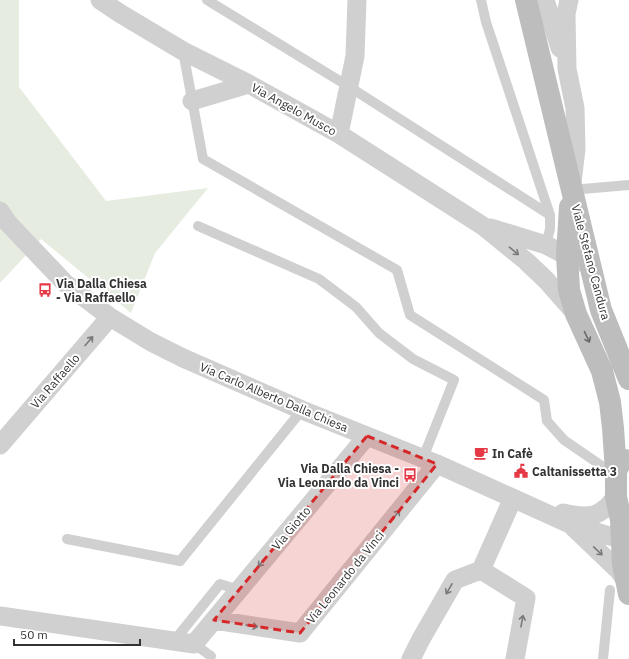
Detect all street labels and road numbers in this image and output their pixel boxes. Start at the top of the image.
street label: Via Angelo Musco [249,79,339,139]
street label: Viale Stefano Candura [568,203,614,322]
street label: Via Raffaello [27,350,83,411]
street label: Via Carlo Alberto Dalla Chiesa [198,359,351,435]
street label: Via Giotto [268,503,314,553]
street label: Via Leonardo da Vinci [303,528,387,626]

